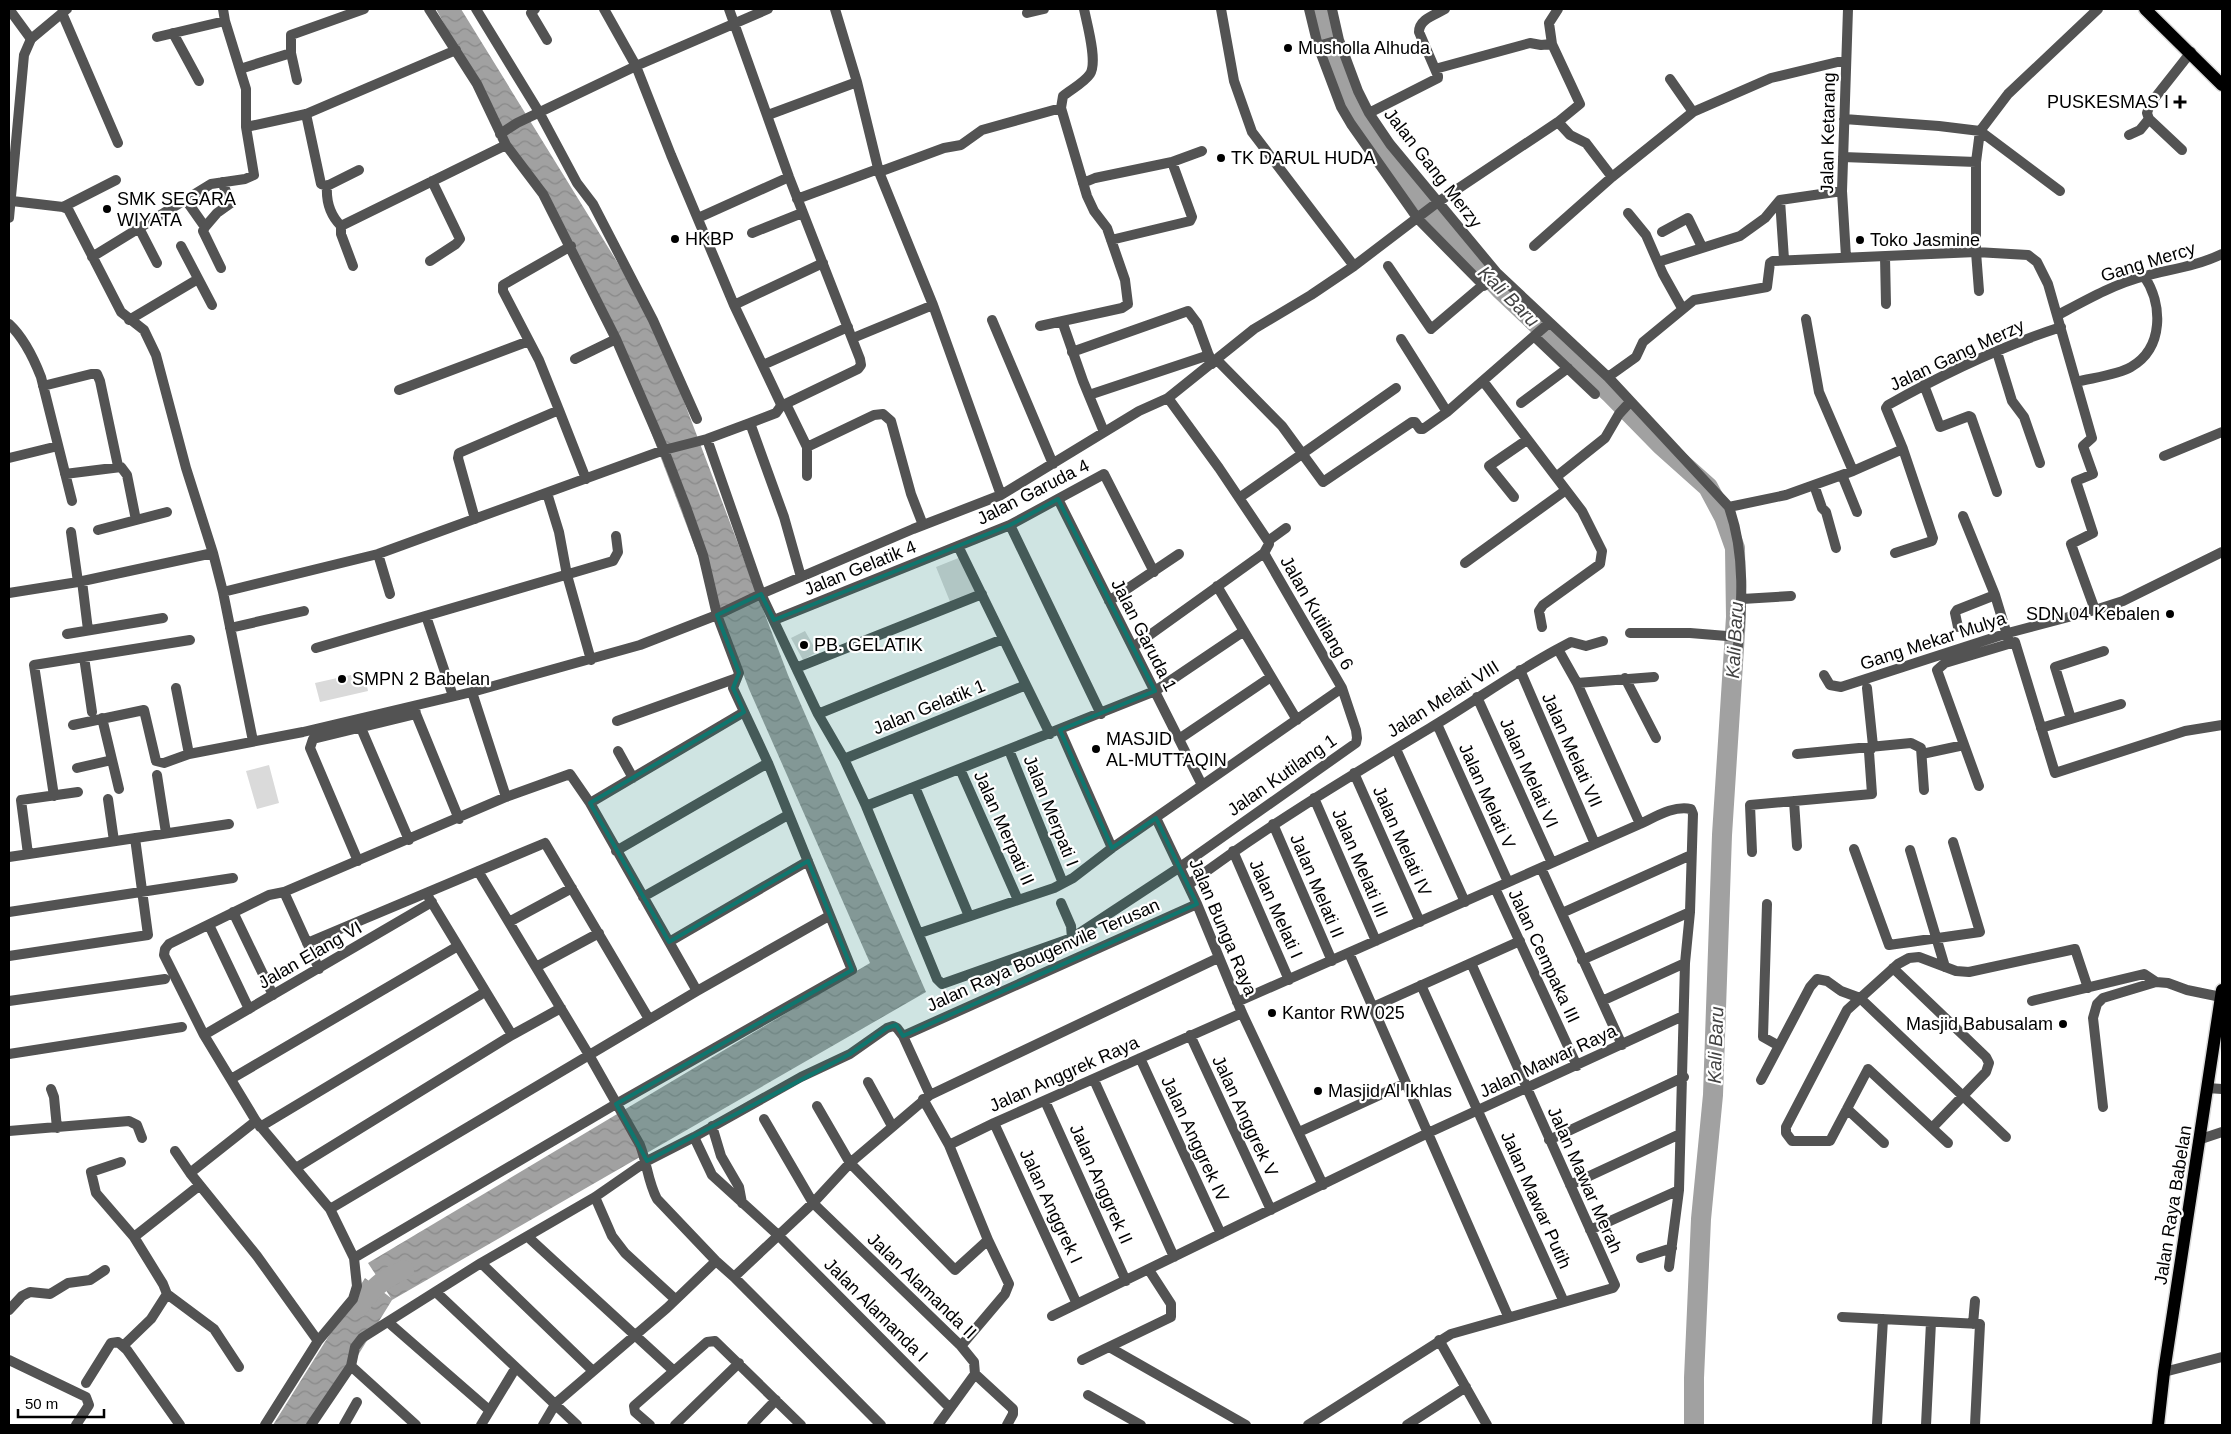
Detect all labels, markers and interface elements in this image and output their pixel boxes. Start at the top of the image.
place label: Musholla Alhuda [1298,38,1431,58]
marker: Musholla Alhuda [1282,42,1294,54]
street label: Jalan Ketarang [1817,72,1839,194]
place label: PUSKESMAS I [2047,92,2169,112]
marker: PUSKESMAS I [2173,95,2187,109]
street label: Jalan Gang Merzy [1380,104,1486,232]
place label: TK DARUL HUDA [1231,148,1375,168]
marker: TK DARUL HUDA [1215,152,1227,164]
place label: SMK SEGARA WIYATA [117,189,236,230]
marker: SMK SEGARA WIYATA [101,203,113,215]
place label: HKBP [685,229,734,249]
place label: Toko Jasmine [1870,230,1980,250]
marker: HKBP [669,233,681,245]
marker: Toko Jasmine [1854,234,1866,246]
street label: Gang Mercy [2098,238,2198,286]
water label: Kali Baru [1474,262,1544,331]
street label: Jalan Gang Merzy [1887,315,2027,395]
street label: Jalan Garuda 4 [974,455,1092,529]
street label: Jalan Gelatik 4 [801,536,919,600]
street label: Jalan Kutilang 6 [1276,553,1358,673]
street label: Jalan Garuda 1 [1107,576,1181,694]
water label: Kali Baru [1722,601,1747,679]
place label: SDN 04 Kebalen [2026,604,2160,624]
street label: Gang Mekar Mulya [1858,608,2009,674]
marker: SDN 04 Kebalen [2164,608,2176,620]
place label: PB. GELATIK [814,635,923,655]
marker: PB. GELATIK [798,639,810,651]
street label: Jalan Melati VIII [1383,657,1503,741]
place label: SMPN 2 Babelan [352,669,490,689]
marker: SMPN 2 Babelan [336,673,348,685]
street label: Jalan Gelatik 1 [870,675,988,739]
street label: Jalan Melati VII [1538,690,1606,810]
street label: Jalan Melati VI [1496,715,1562,831]
place label: MASJID AL-MUTTAQIN [1106,729,1227,770]
street label: Jalan Kutilang 1 [1224,730,1340,820]
street label: Jalan Melati V [1455,740,1519,852]
marker: MASJID AL-MUTTAQIN [1090,743,1102,755]
street label: Jalan Merpati I [1020,753,1082,869]
street label: Jalan Merpati II [970,768,1038,888]
street label: Jalan Melati IV [1369,783,1435,899]
street label: Jalan Melati III [1328,806,1392,920]
street label: Jalan Melati II [1286,831,1348,941]
street label: Jalan Bunga Raya [1185,855,1261,1000]
street label: Jalan Melati I [1245,856,1307,962]
street label: Jalan Cempaka III [1504,886,1584,1026]
street label: Jalan Raya Bougenvile Terusan [923,894,1163,1016]
street label: Jalan Elang VI [255,917,365,993]
place label: Kantor RW 025 [1282,1003,1405,1023]
water label: Kali Baru [1704,1006,1727,1084]
marker: Kantor RW 025 [1266,1007,1278,1019]
place label: Masjid Babusalam [1906,1014,2053,1034]
marker: Masjid Babusalam [2057,1018,2069,1030]
street label: Jalan Mawar Raya [1476,1020,1621,1102]
street label: Jalan Anggrek Raya [986,1032,1143,1116]
street label: Jalan Anggrek V [1208,1052,1282,1180]
street label: Jalan Anggrek IV [1157,1073,1233,1205]
place label: Masjid Al Ikhlas [1328,1081,1452,1101]
marker: Masjid Al Ikhlas [1312,1085,1324,1097]
street label: Jalan Mawar Merah [1544,1104,1626,1256]
street label: Jalan Anggrek II [1066,1121,1136,1247]
street label: Jalan Raya Babelan [2151,1124,2195,1286]
street label: Jalan Mawar Putih [1497,1128,1575,1272]
street label: Jalan Anggrek I [1016,1146,1086,1266]
street label: Jalan Alamanda II [863,1228,981,1344]
street label: Jalan Alamanda I [819,1253,933,1367]
scale bar [18,1386,104,1418]
text: 50 m [25,1395,58,1412]

